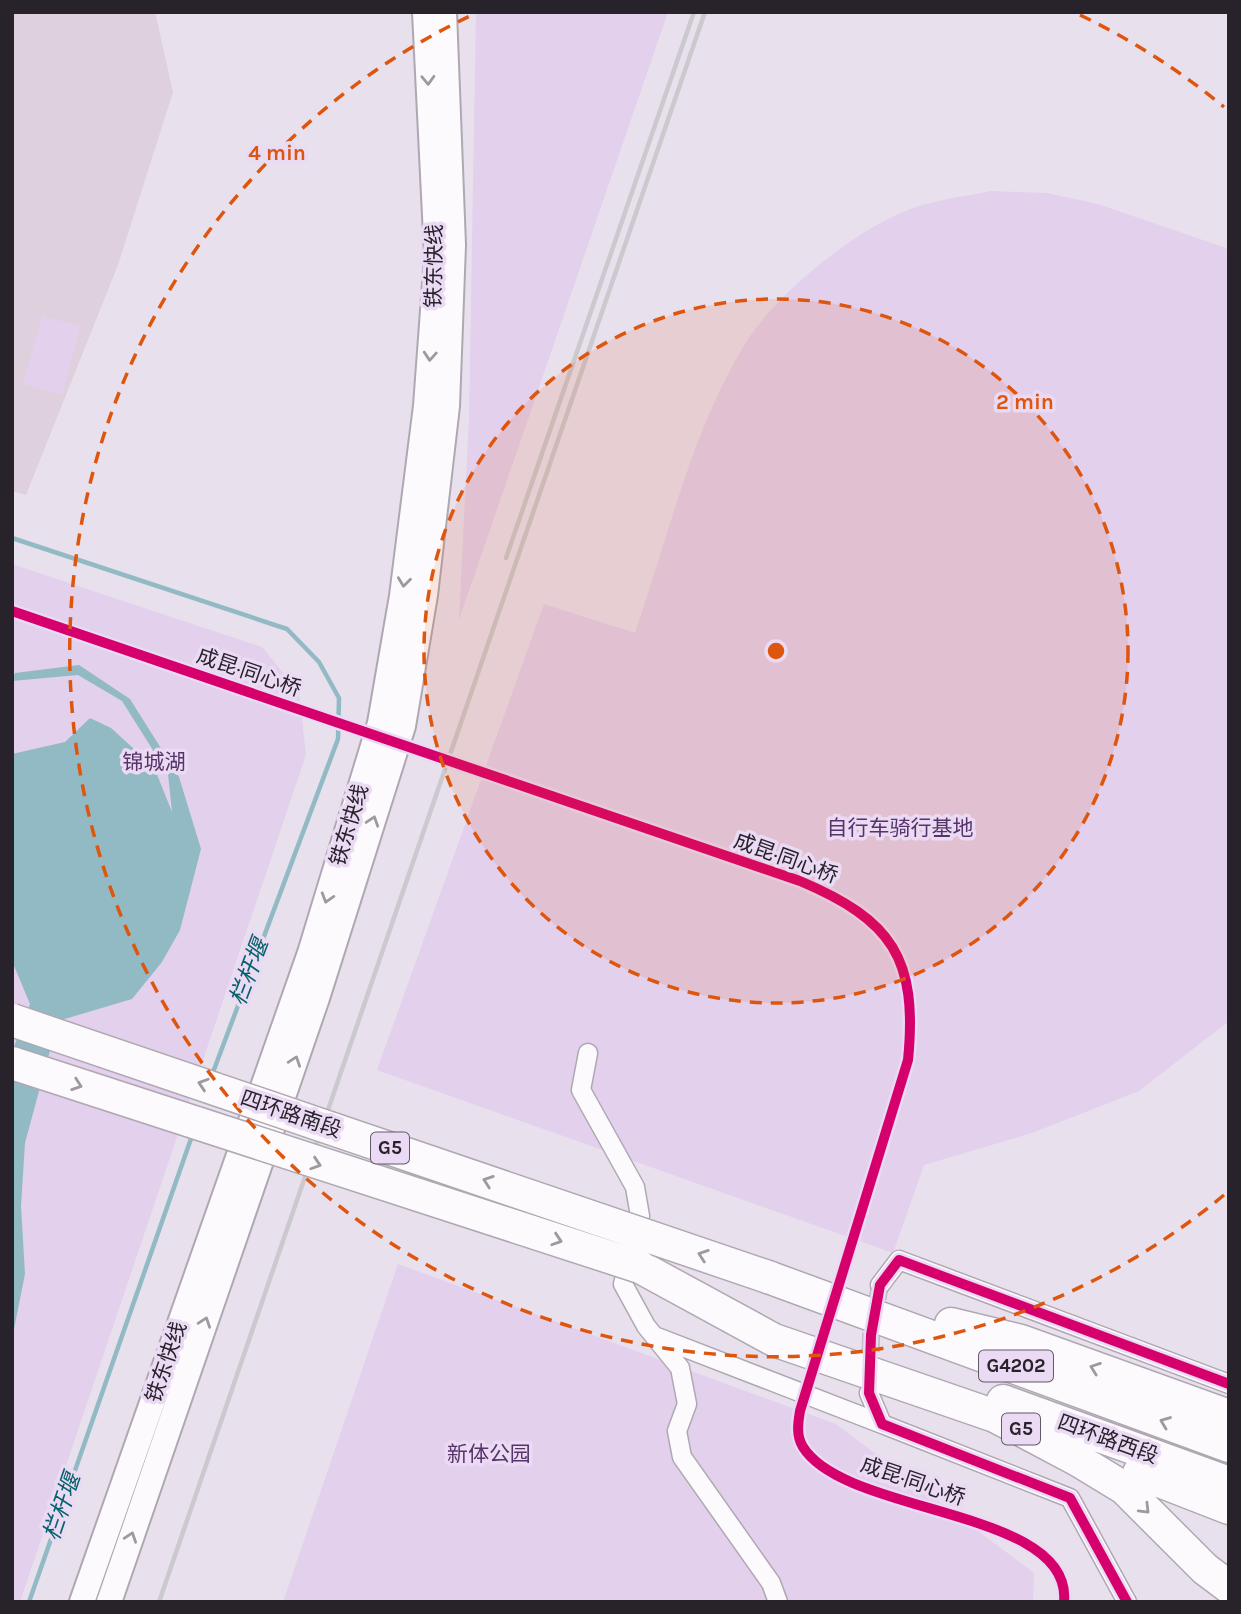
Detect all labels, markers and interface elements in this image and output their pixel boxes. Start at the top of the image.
one-way arrow [420,75,435,86]
text: 4 min [248,141,306,165]
street label: 铁东快线 [421,224,447,308]
one-way arrow [423,351,438,362]
text: 2 min [996,390,1054,414]
one-way arrow [396,576,411,588]
centre of rings [764,639,788,663]
street label: 成昆·同心桥 [194,643,304,701]
park label: 锦城湖 [123,750,186,774]
street label: 铁东快线 [325,781,373,869]
one-way arrow [365,815,379,828]
park label: 自行车骑行基地 [827,816,974,840]
street label: 成昆·同心桥 [731,828,841,888]
one-way arrow [321,891,335,904]
water label: 栏杆堰 [224,931,275,1009]
one-way arrow [287,1055,301,1067]
one-way arrow [70,1077,83,1091]
one-way arrow [198,1078,210,1092]
street label: 四环路南段 [237,1086,345,1142]
road number: G5 [371,1132,409,1164]
one-way arrow [310,1156,322,1170]
one-way arrow [483,1175,495,1189]
one-way arrow [550,1232,562,1246]
one-way arrow [698,1249,710,1263]
one-way arrow [197,1317,211,1329]
street label: 铁东快线 [141,1318,191,1406]
road number: G4202 [979,1350,1053,1382]
one-way arrow [1090,1362,1102,1376]
street label: 四环路西段 [1055,1410,1161,1468]
road number: G5 [1002,1414,1040,1444]
one-way arrow [1159,1416,1171,1430]
park label: 新体公园 [447,1442,531,1466]
street label: 成昆·同心桥 [858,1452,968,1510]
water label: 栏杆堰 [38,1466,87,1544]
one-way arrow [1137,1501,1150,1514]
one-way arrow [123,1532,137,1544]

